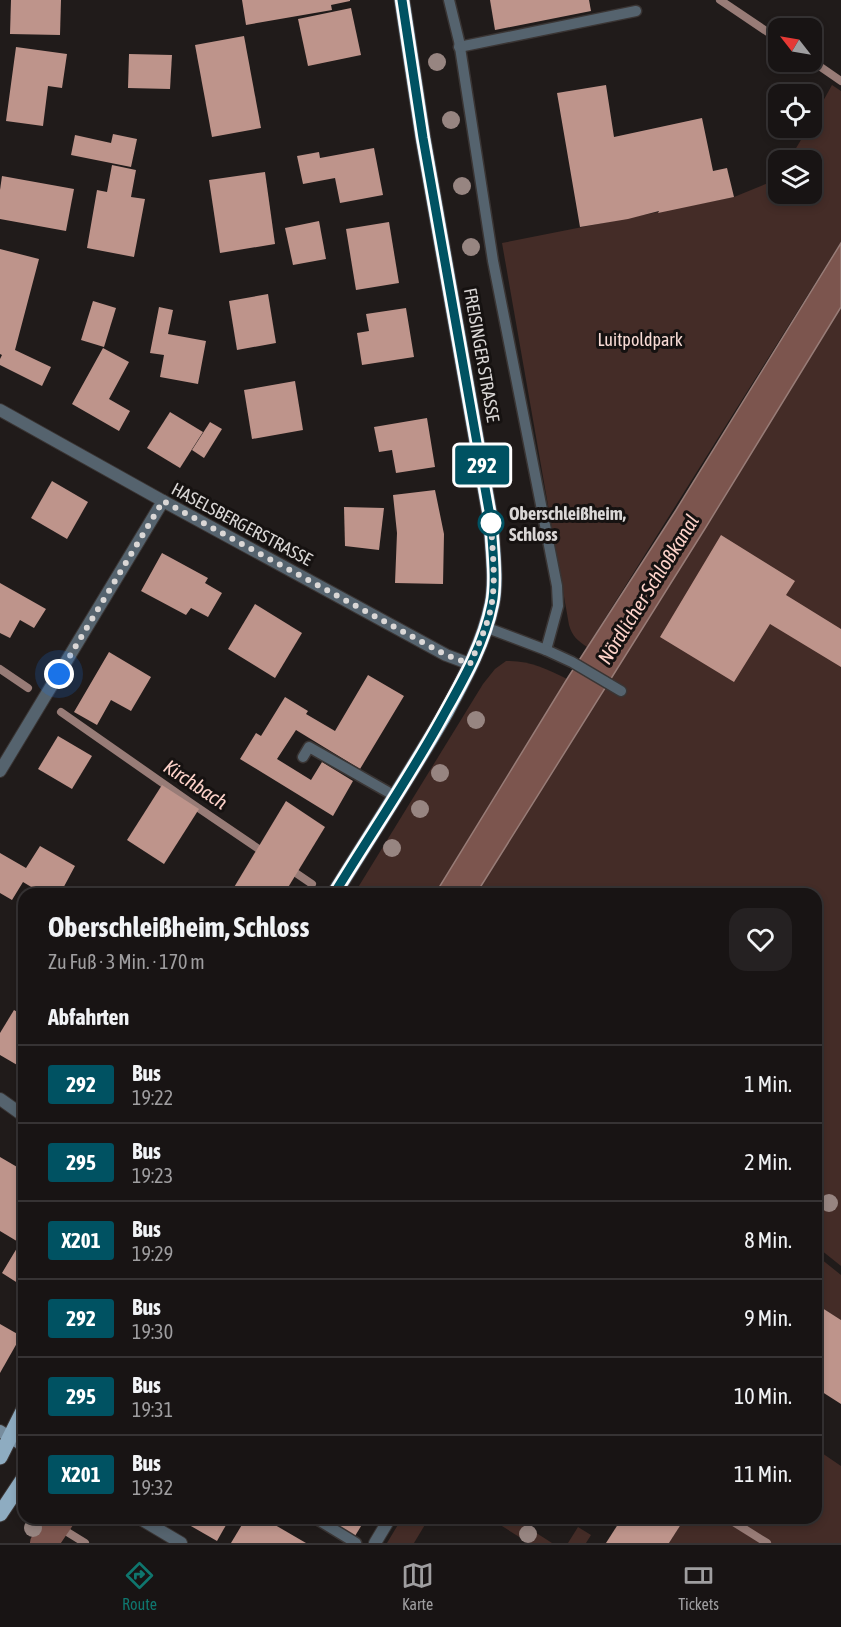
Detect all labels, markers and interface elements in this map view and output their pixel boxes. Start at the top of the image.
north arrow [768,18,822,72]
map controls [768,18,822,204]
button: locate [768,84,822,138]
button: layers [768,150,822,204]
street label: FREISINGER STRASSE [460,286,504,424]
park label: Luitpoldpark [597,329,683,350]
line badge: 292 [448,446,516,484]
text: 292 [467,453,497,477]
street label: HASELSBERGERSTRASSE [168,478,316,570]
place label: Oberschleißheim, Schloss [509,503,626,545]
marker: Oberschleißheim, Schloss [478,510,504,536]
water label: Nördlicher Schloßkanal [593,510,703,668]
your location [44,659,74,689]
water label: Kirchbach [160,754,232,814]
button: heart [729,908,792,971]
text: Oberschleißheim, Schloss [48,911,309,943]
text: Zu Fuß · 3 Min. · 170 m [48,950,205,973]
text: Abfahrten [48,1004,129,1030]
text: Bus [132,1060,161,1086]
text: 1 Min. [744,1071,792,1097]
text: 292 [66,1072,96,1096]
text: 19:22 [132,1086,173,1109]
text: Bus [132,1138,161,1164]
text: 2 Min. [744,1149,792,1175]
text: 295 [66,1150,96,1174]
text: 19:23 [132,1164,173,1187]
text: Bus [132,1216,161,1242]
text: 8 Min. [744,1227,792,1253]
text: X201 [61,1228,101,1252]
text: 19:29 [132,1242,173,1265]
text: Bus [132,1294,161,1320]
text: 9 Min. [744,1305,792,1331]
text: 292 [66,1306,96,1330]
text: 19:30 [132,1320,173,1343]
text: Bus [132,1372,161,1398]
text: 10 Min. [734,1383,792,1409]
text: 295 [66,1384,96,1408]
text: 19:31 [132,1398,173,1421]
text: Bus [132,1450,161,1476]
text: 11 Min. [734,1461,792,1487]
text: X201 [61,1462,101,1486]
text: 19:32 [132,1476,173,1499]
tab: Route [122,1559,157,1613]
tab: Karte [401,1559,434,1613]
tab: Tickets [678,1559,719,1613]

